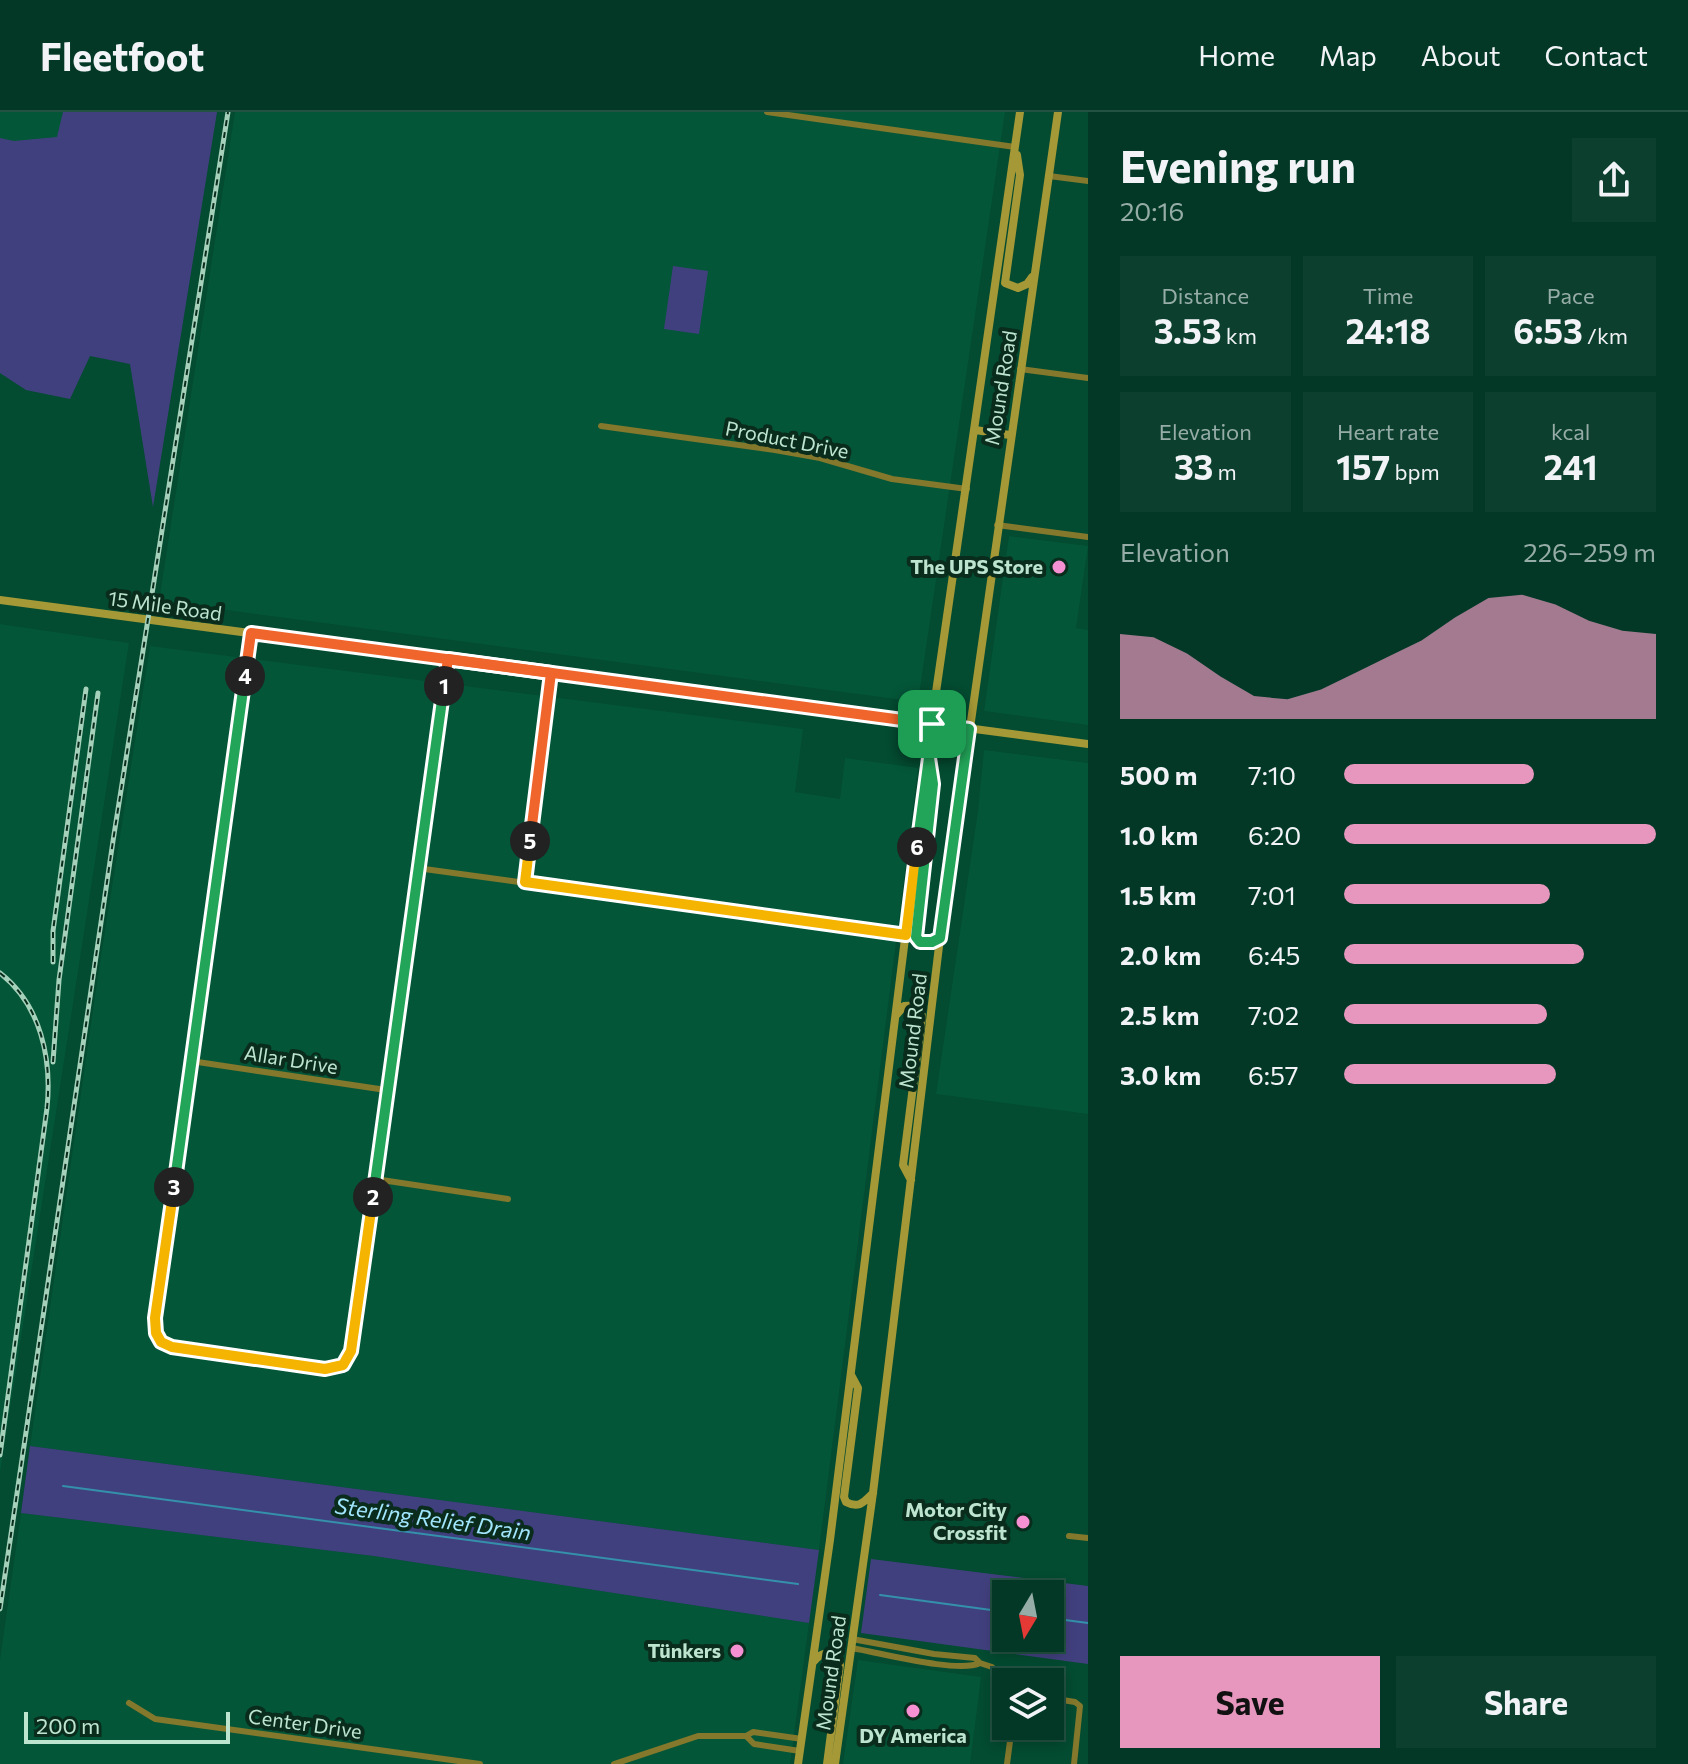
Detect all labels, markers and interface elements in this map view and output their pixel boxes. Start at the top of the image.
text: Fleetfoot [40,32,204,79]
text: Home [1198,38,1275,72]
text: Map [1319,38,1377,72]
text: About [1421,38,1501,72]
text: Contact [1545,38,1648,72]
text: Evening run [1120,138,1356,192]
button: share [1572,138,1656,222]
text: 20:16 [1120,195,1184,226]
text: Distance [1162,282,1249,309]
text: Time [1363,282,1413,309]
text: Pace [1547,282,1595,309]
text: 3.53 [1154,309,1222,351]
text: 24:18 [1345,309,1431,351]
text: 6:53 [1513,309,1583,351]
text: km [1222,322,1257,349]
text: /km [1583,322,1628,349]
street label: Mound Road [979,329,1021,447]
street label: Product Drive [723,415,851,463]
text: Elevation [1159,418,1252,445]
text: Heart rate [1337,418,1439,445]
text: kcal [1551,418,1590,445]
text: 33 [1174,445,1213,487]
text: 157 [1336,445,1390,487]
text: 241 [1544,445,1598,487]
text: m [1213,458,1237,485]
text: bpm [1390,458,1440,485]
text: Elevation [1120,536,1230,567]
text: 226–259 m [1523,536,1656,567]
place label: The UPS Store [910,554,1043,578]
marker: The UPS Store [1050,558,1068,576]
street label: 15 Mile Road [107,585,223,625]
pin: 4 [225,656,265,696]
text: 4 [238,662,252,689]
pin: 1 [424,666,464,706]
text: 1 [439,672,449,699]
pin [898,690,966,758]
icon: arrive [910,702,954,746]
text: 500 m [1120,759,1197,790]
text: 7:10 [1248,759,1296,790]
text: 1.0 km [1120,819,1198,850]
text: 6:20 [1248,819,1301,850]
pin: 5 [510,821,550,861]
text: 5 [524,827,536,854]
pin: 6 [897,827,937,867]
text: 6 [910,833,924,860]
text: 1.5 km [1120,879,1196,910]
text: 7:01 [1248,879,1296,910]
text: 2.0 km [1120,939,1201,970]
text: 6:45 [1248,939,1300,970]
street label: Mound Road [893,972,931,1090]
text: 2.5 km [1120,999,1199,1030]
text: 7:02 [1248,999,1299,1030]
street label: Allar Drive [243,1040,340,1078]
text: 3.0 km [1120,1059,1201,1090]
text: 6:57 [1248,1059,1299,1090]
pin: 3 [154,1167,194,1207]
text: 3 [168,1173,180,1200]
pin: 2 [353,1177,393,1217]
text: 2 [367,1183,379,1210]
water label: Sterling Relief Drain [333,1491,533,1546]
place label: Motor City Crossfit [905,1497,1007,1544]
marker: Motor City Crossfit [1014,1513,1032,1531]
north arrow [992,1580,1064,1652]
map controls [992,1580,1064,1740]
street label: Mound Road [810,1614,850,1732]
place label: Tünkers [648,1638,721,1662]
marker: Tünkers [728,1642,746,1660]
button: Save [1120,1656,1380,1748]
button: Share [1396,1656,1656,1748]
button: layers [992,1668,1064,1740]
marker: DY America [904,1702,922,1720]
street label: Center Drive [247,1703,363,1743]
scale bar [24,1708,230,1744]
text: 200 m [36,1712,100,1739]
place label: DY America [859,1723,967,1747]

